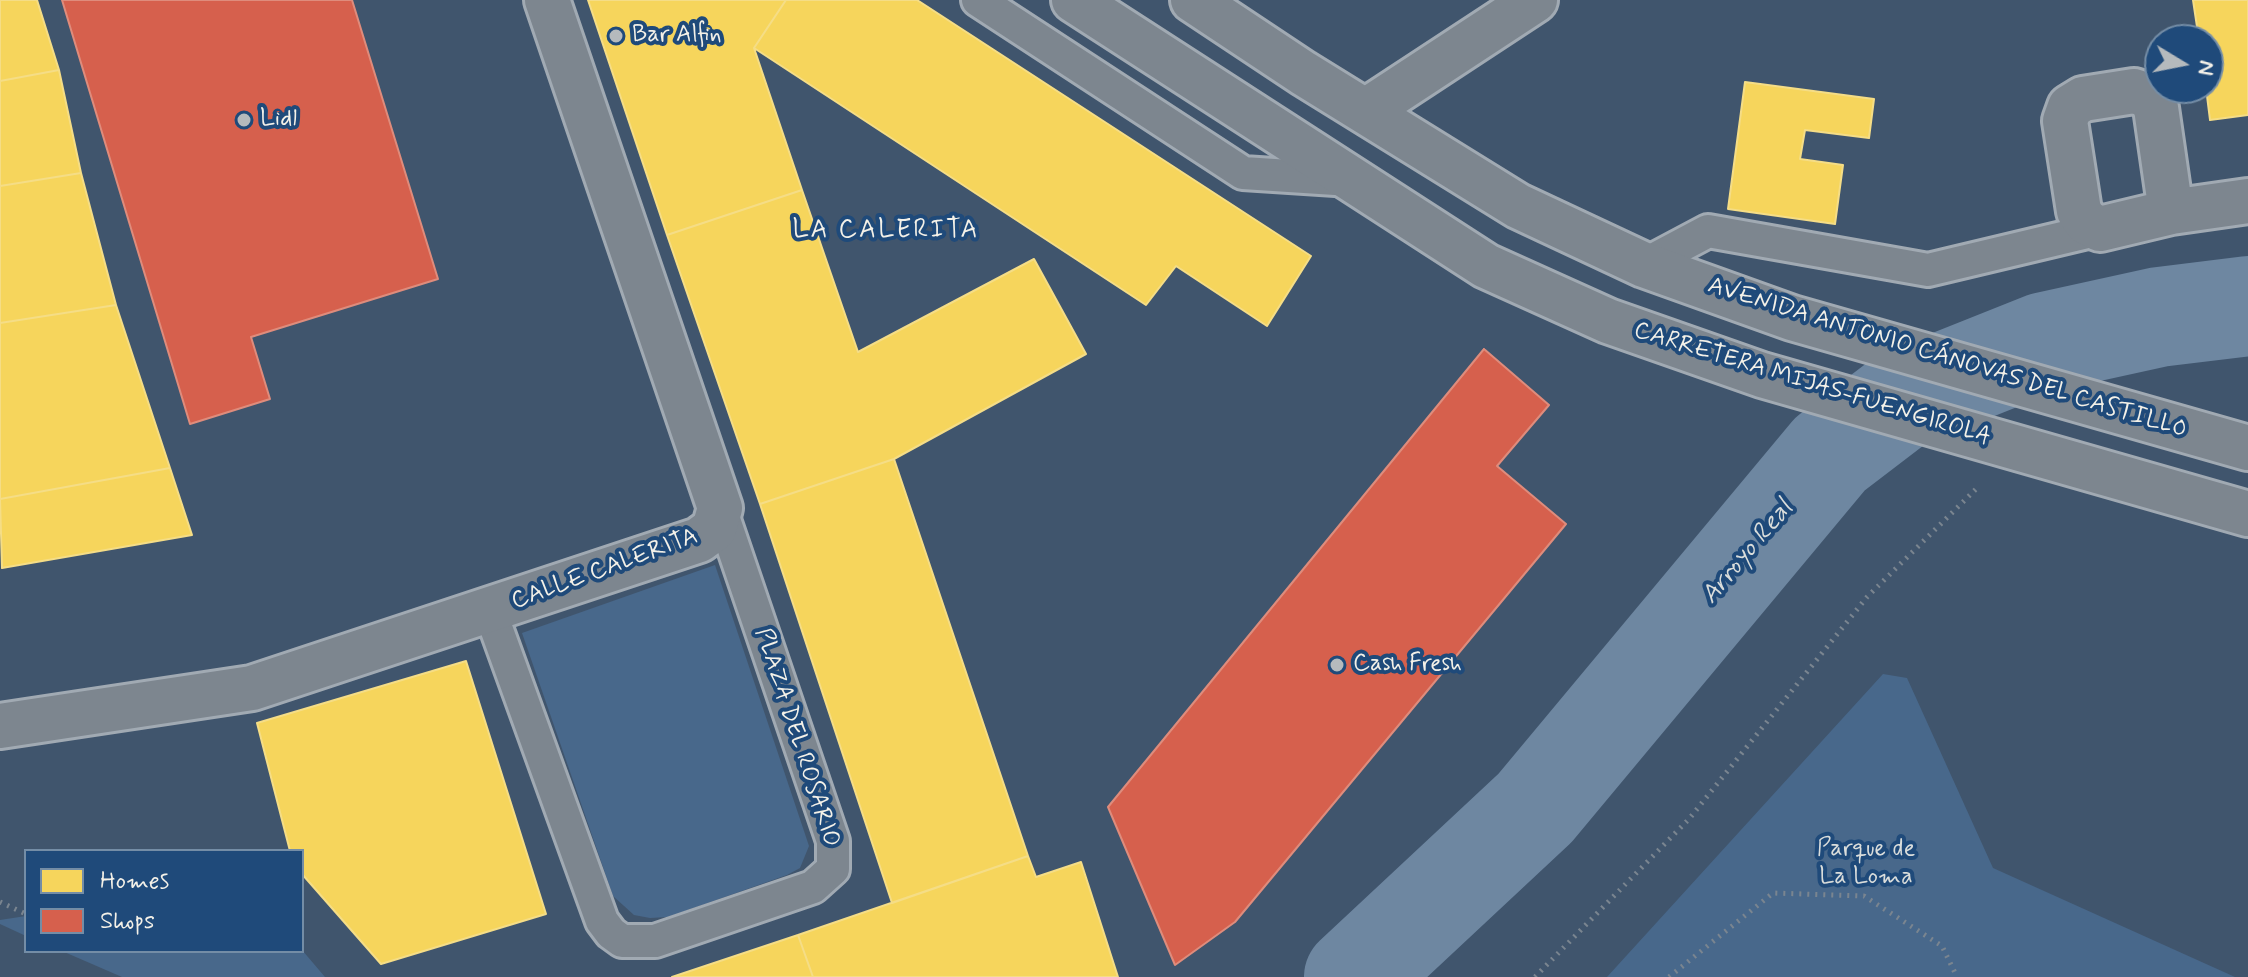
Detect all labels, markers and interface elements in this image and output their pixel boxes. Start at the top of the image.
place label: Bar Alfin [632,22,722,50]
north arrow [2144,24,2224,104]
marker: Bar Alfin [607,27,625,45]
text: N [2191,58,2221,77]
place label: Lidl [260,106,297,134]
marker: Lidl [235,111,253,129]
district label: LA CALERITA [794,216,978,248]
street label: AVENIDA ANTONIO CÁNOVAS DEL CASTILLO [1704,272,2190,446]
street label: CARRETERA MIJAS-FUENGIROLA [1630,317,1994,453]
water label: Arroyo Real [1696,495,1800,611]
street label: CALLE CALERITA [508,523,702,617]
street label: PLAZA DEL ROSARIO [747,625,845,851]
place label: Cash Fresh [1353,651,1462,679]
marker: Cash Fresh [1328,656,1346,674]
park label: Parque de La Loma [1817,836,1915,892]
legend [24,849,304,953]
text: Homes [100,866,169,897]
text: Shops [100,906,155,937]

